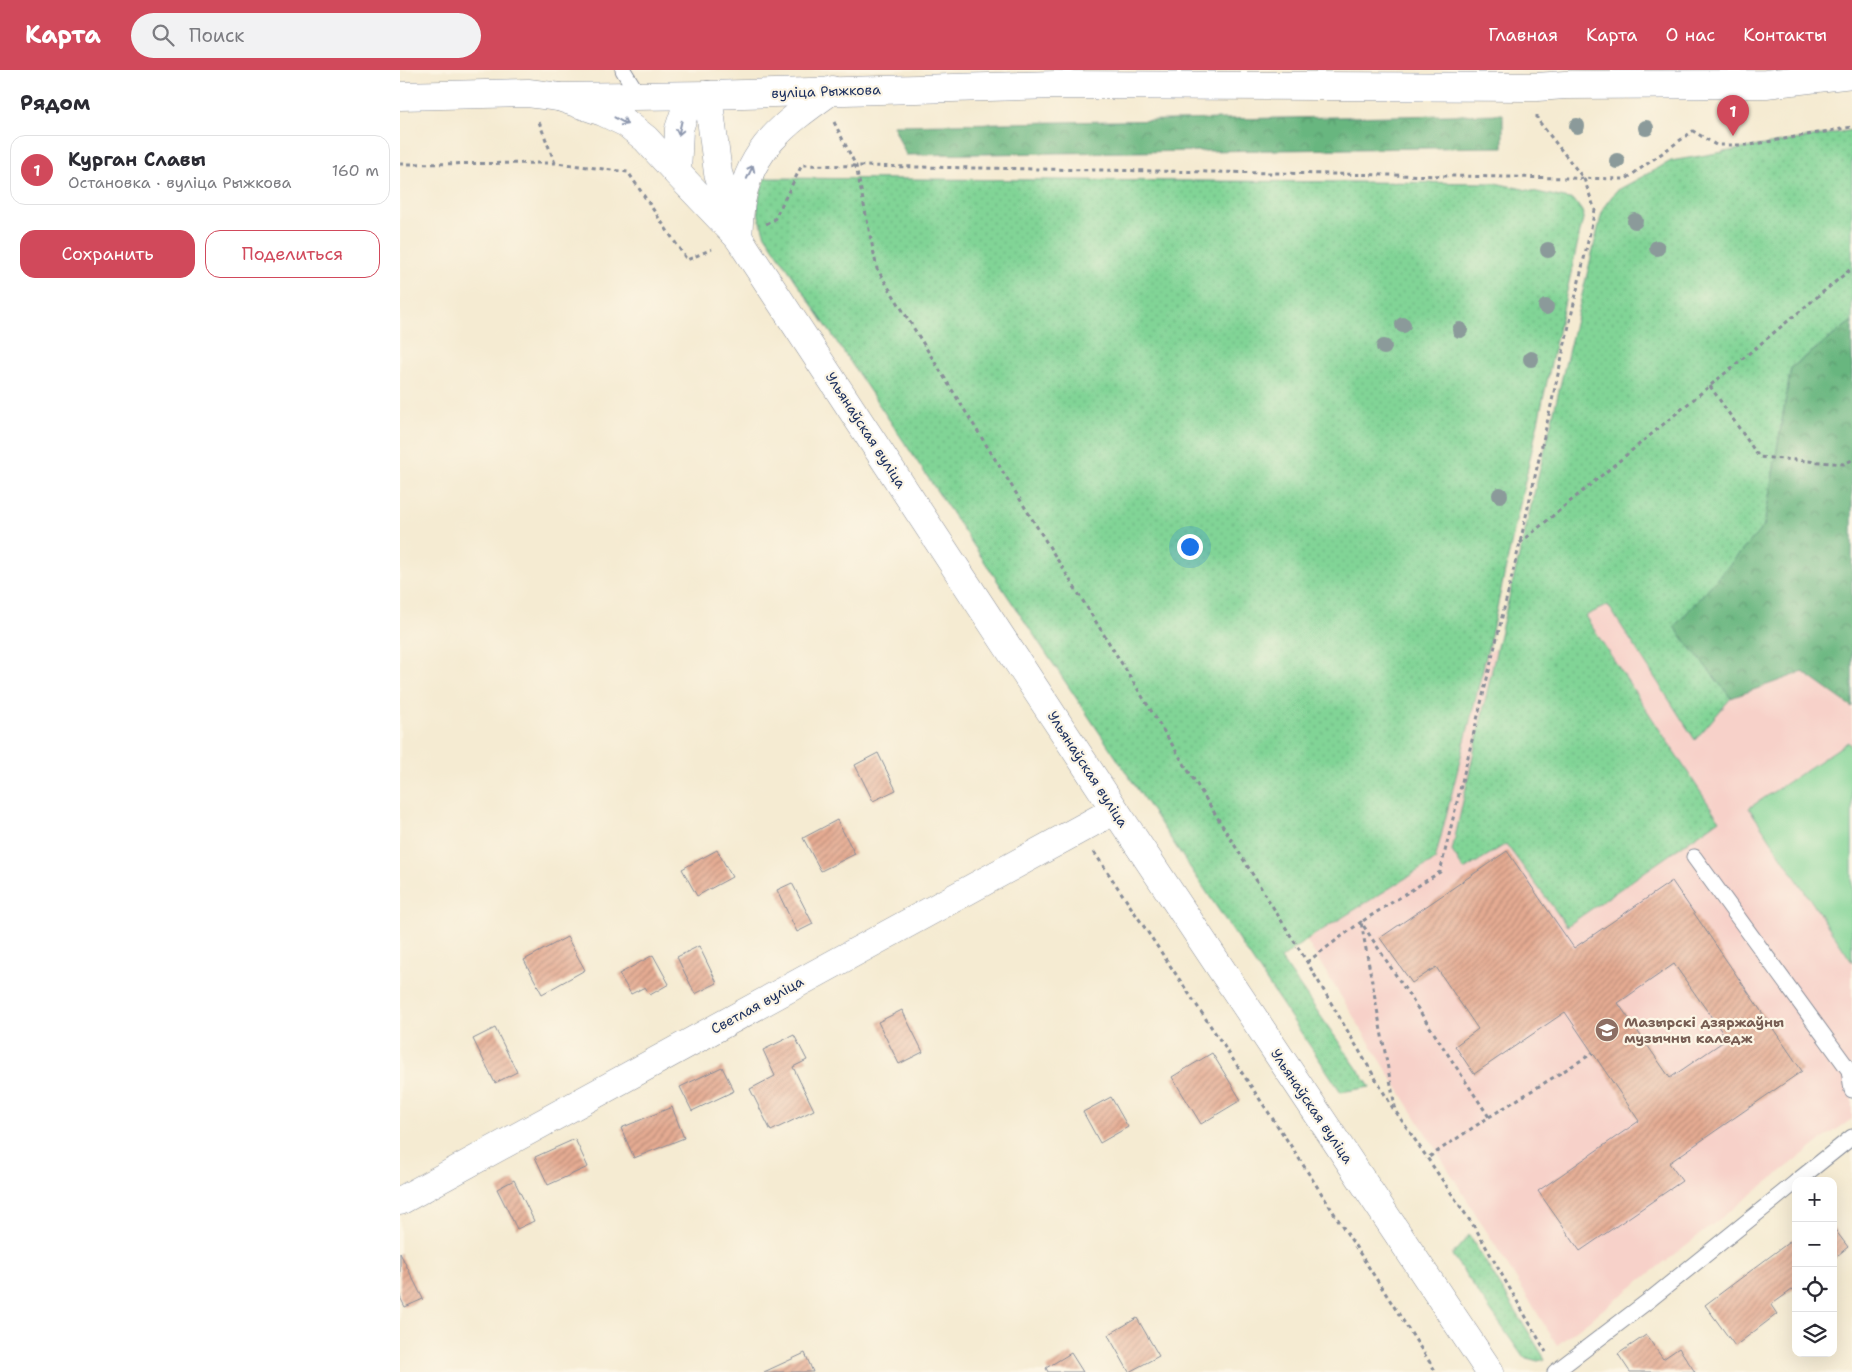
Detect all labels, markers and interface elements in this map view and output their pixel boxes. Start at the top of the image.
search box [131,13,481,58]
text: Карта [25,19,101,51]
icon: search [149,21,177,49]
text: Поиск [189,23,244,48]
text: Главная [1488,23,1558,47]
text: Карта [1586,23,1638,47]
text: О нас [1666,23,1715,47]
text: Контакты [1743,23,1827,47]
street label: вуліца Рыжкова [771,80,881,102]
text: Рядом [20,89,90,117]
pin: 1 [1717,95,1749,136]
one-way arrow [613,117,628,126]
one-way arrow [675,120,684,136]
text: Курган Славы [68,147,206,172]
text: 1 [33,160,41,181]
text: 160 m [332,160,379,181]
one-way arrow [746,165,756,180]
text: Остановка · вуліца Рыжкова [68,172,292,193]
button: Сохранить [20,230,195,278]
button: Поделиться [205,230,380,278]
street label: Ульянаўская вуліца [822,369,910,492]
your location [1177,534,1203,560]
street label: Ульянаўская вуліца [1044,708,1132,831]
street label: Светлая вуліца [708,972,807,1038]
place label: Мазырскі дзяржаўны музычны каледж [1624,1013,1784,1047]
school or university icon: Мазырскі дзяржаўны музычны каледж [1594,1017,1620,1043]
street label: Ульянаўская вуліца [1267,1045,1357,1167]
map controls [1792,1177,1837,1357]
button: + [1792,1177,1837,1222]
button: − [1792,1222,1837,1267]
button: locate [1792,1267,1837,1312]
button: layers [1792,1312,1837,1357]

